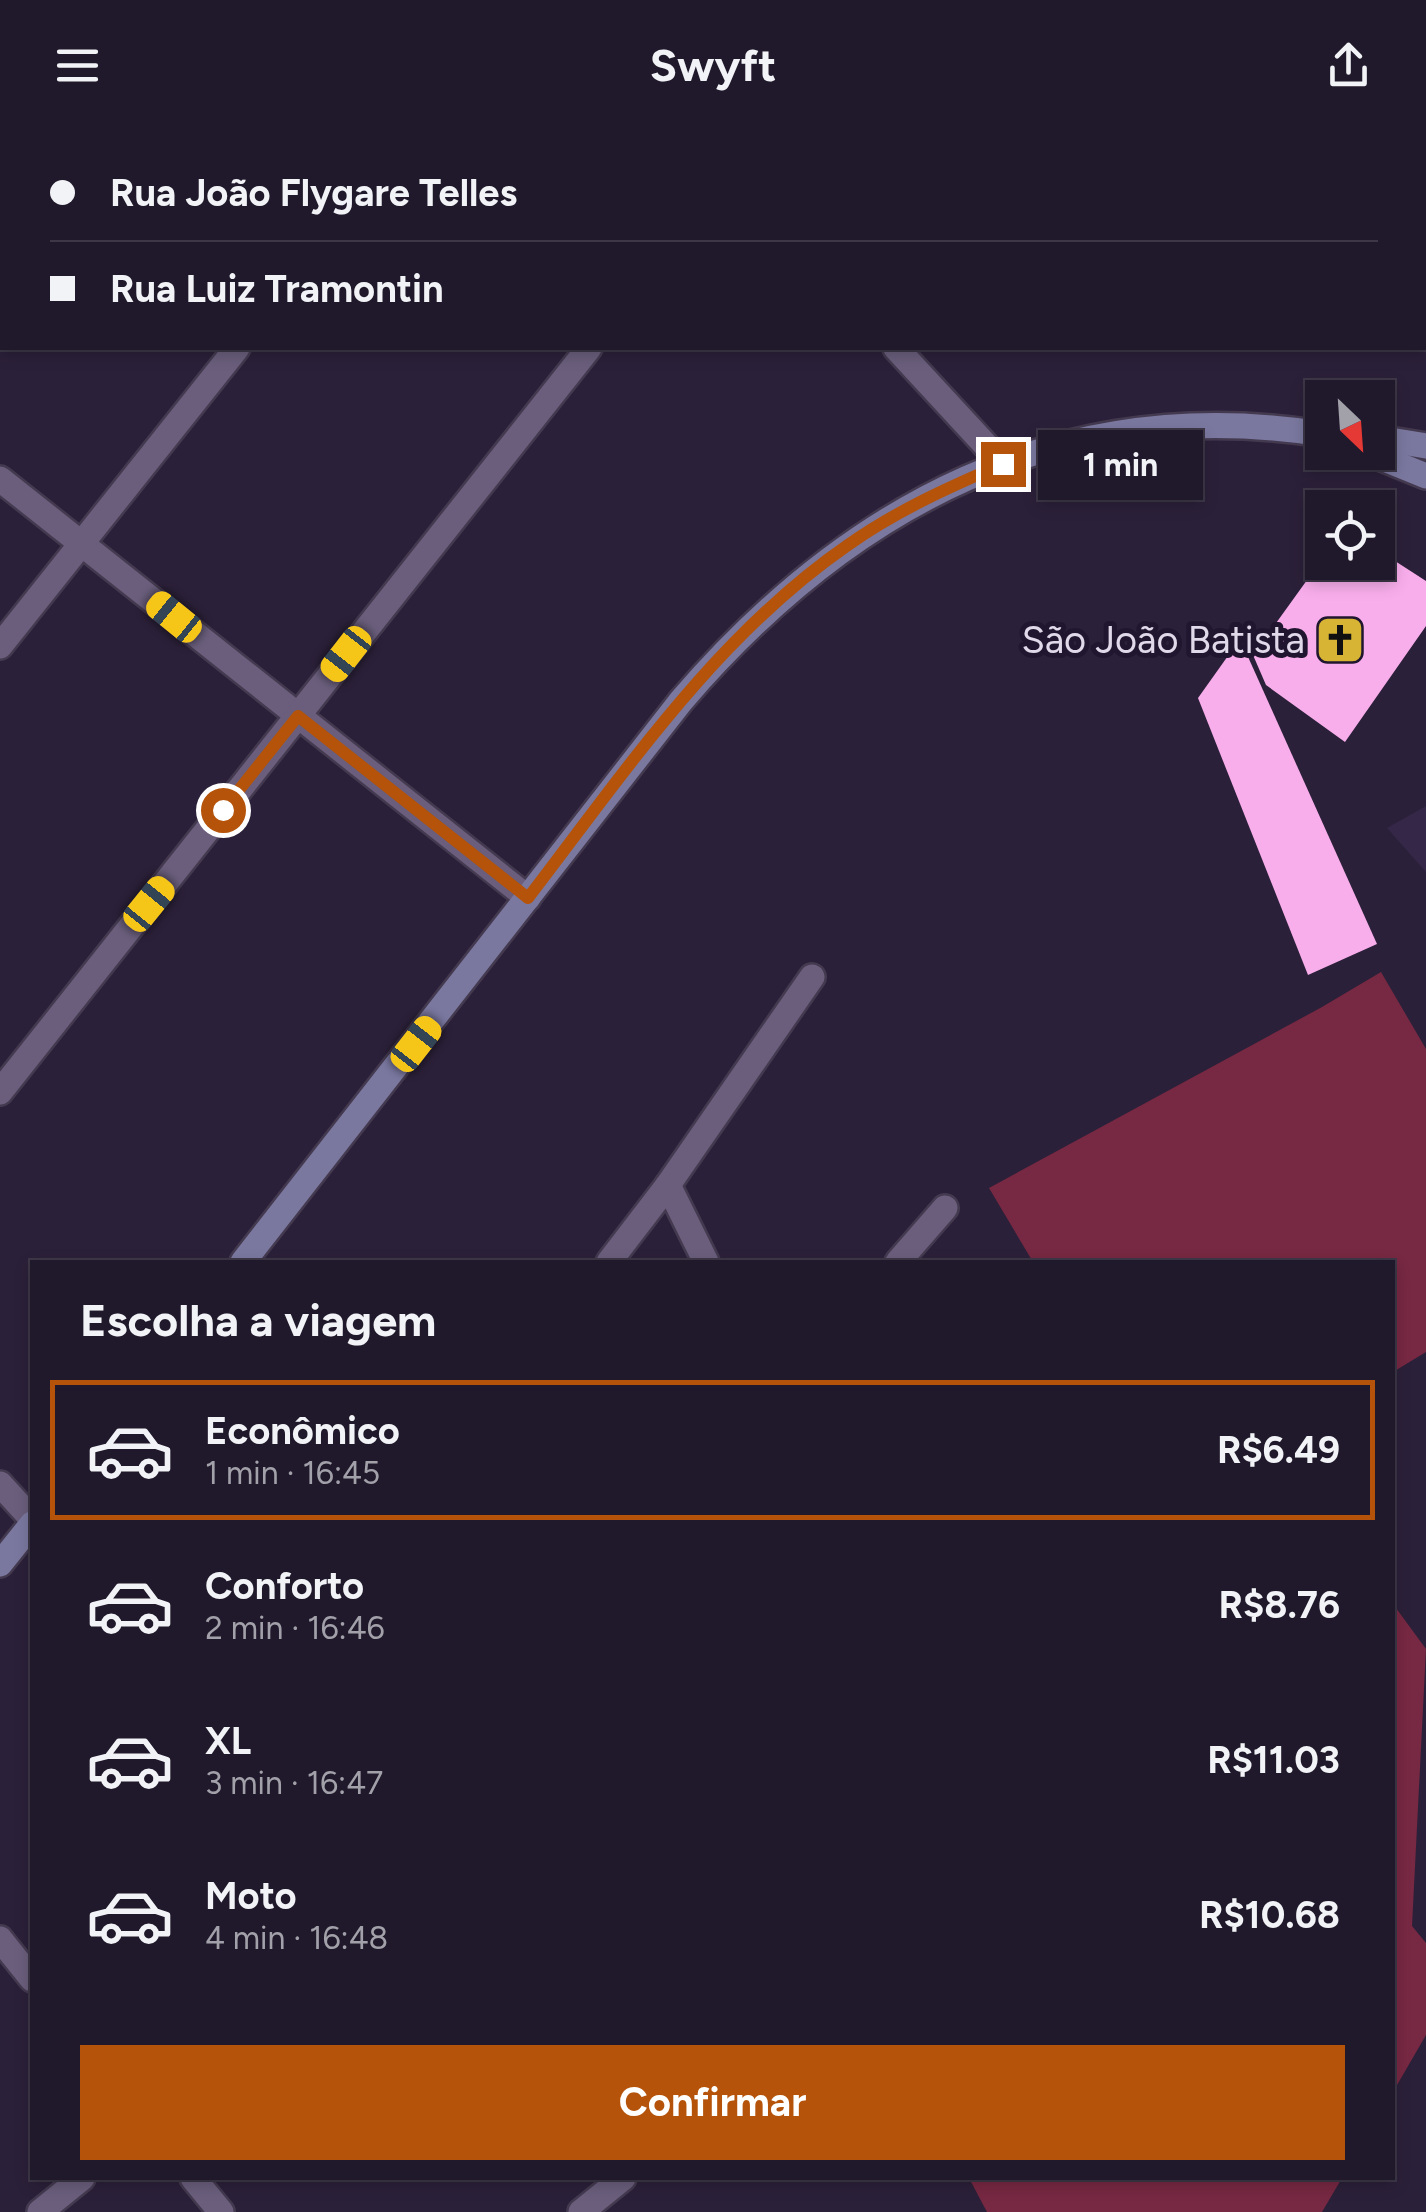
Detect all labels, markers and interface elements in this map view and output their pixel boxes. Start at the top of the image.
icon: menu [50,38,105,93]
text: Swyft [650,38,776,92]
icon: share [1321,38,1376,93]
text: Rua João Flygare Telles [110,170,517,216]
text: Rua Luiz Tramontin [110,266,444,312]
north arrow [1305,380,1395,470]
map controls [1305,380,1395,580]
callout: 1 min [1038,429,1203,499]
route end [981,442,1026,487]
text: 1 min [1083,446,1158,484]
button: locate [1305,490,1395,580]
car [141,586,207,648]
church icon: São João Batista [1314,614,1366,666]
place label: São João Batista [1021,617,1305,663]
car [316,621,376,687]
route start [201,788,246,833]
car [118,871,180,937]
car [386,1011,446,1077]
text: Escolha a viagem [80,1293,436,1347]
icon: car [85,1405,175,1495]
text: Econômico [205,1408,400,1454]
text: R$6.49 [1217,1427,1340,1473]
text: 1 min · 16:45 [205,1454,380,1492]
icon: car [85,1560,175,1650]
text: Conforto [205,1563,364,1609]
text: R$8.76 [1219,1582,1340,1628]
text: 2 min · 16:46 [205,1609,385,1647]
icon: car [85,1715,175,1805]
text: XL [205,1718,251,1764]
text: R$11.03 [1207,1737,1340,1783]
text: 3 min · 16:47 [205,1764,383,1802]
icon: car [85,1870,175,1960]
text: Moto [205,1873,297,1919]
text: R$10.68 [1199,1892,1340,1938]
text: 4 min · 16:48 [205,1919,388,1957]
button: Confirmar [80,2045,1345,2160]

